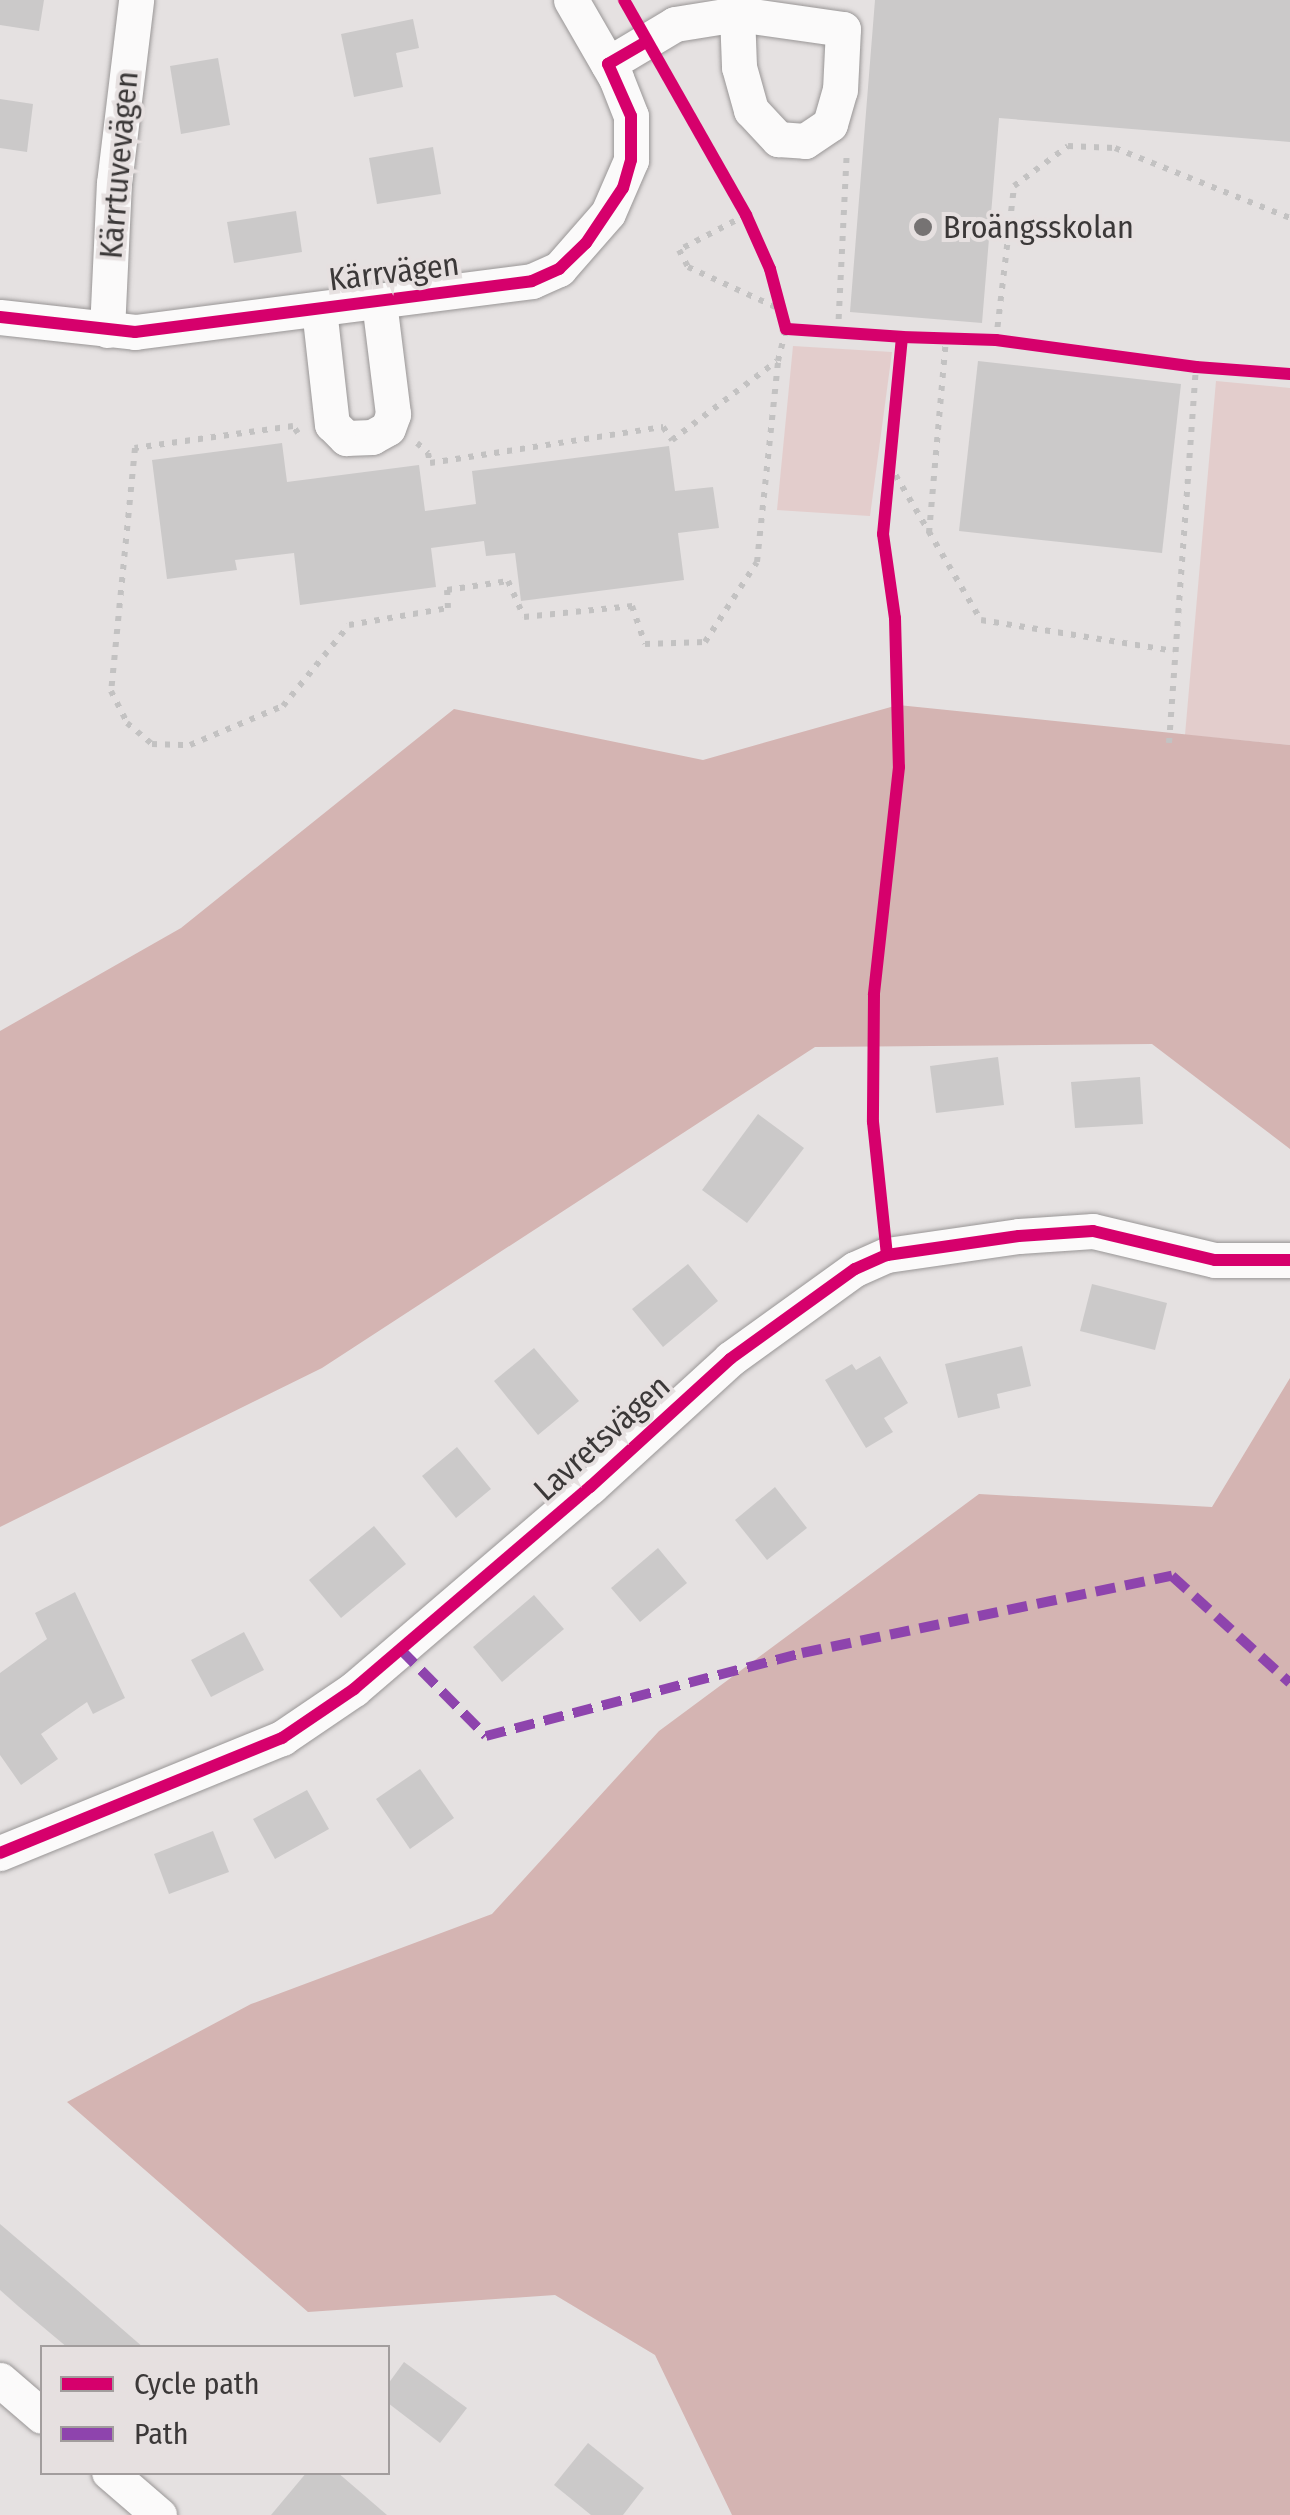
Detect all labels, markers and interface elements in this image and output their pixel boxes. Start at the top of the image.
street label: Kärrtuvevägen [92,70,146,260]
place label: Broängsskolan [943,208,1134,246]
marker: Broängsskolan [912,216,934,238]
street label: Kärrvägen [327,245,461,299]
street label: Lavretsvägen [526,1367,678,1509]
legend [40,2345,390,2475]
text: Cycle path [134,2366,260,2402]
text: Path [134,2416,188,2452]

